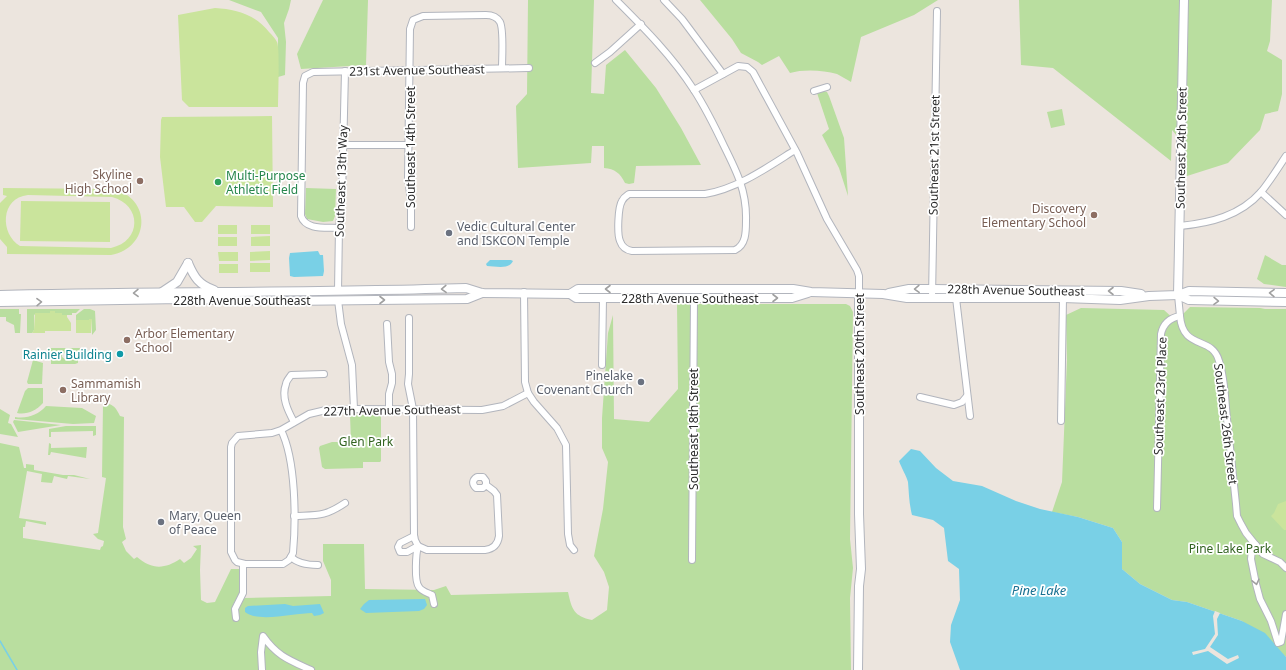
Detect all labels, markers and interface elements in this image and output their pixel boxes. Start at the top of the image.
street label: 231st Avenue Southeast [349,60,486,80]
street label: Southeast 14th Street [402,85,419,208]
street label: Southeast 24th Street [1171,86,1191,209]
street label: Southeast 21st Street [924,94,944,215]
street label: Southeast 13th Way [331,124,351,237]
place label: Skyline High School [65,166,132,197]
place label: Multi-Purpose Athletic Field [226,167,306,198]
marker: Skyline High School [135,176,145,186]
marker: Multi-Purpose Athletic Field [213,177,223,187]
place label: Discovery Elementary School [981,200,1087,231]
marker: Discovery Elementary School [1089,210,1099,220]
place label: Vedic Cultural Center and ISKCON Temple [457,218,575,249]
marker: Vedic Cultural Center and ISKCON Temple [444,228,454,238]
street label: 228th Avenue Southeast [947,280,1085,300]
one-way arrow [441,285,447,293]
one-way arrow [605,285,611,293]
one-way arrow [914,285,920,293]
one-way arrow [1108,287,1114,295]
one-way arrow [133,288,139,297]
one-way arrow [1269,289,1275,297]
street label: 228th Avenue Southeast [621,290,759,307]
street label: 228th Avenue Southeast [173,292,311,309]
street label: Southeast 20th Street [851,292,868,415]
one-way arrow [772,294,778,302]
one-way arrow [379,296,385,304]
one-way arrow [1213,296,1219,305]
one-way arrow [36,298,42,306]
place label: Arbor Elementary School [135,325,235,356]
marker: Arbor Elementary School [122,335,132,345]
street label: Southeast 23rd Place [1149,336,1171,455]
place label: Rainier Building [23,346,112,363]
marker: Rainier Building [115,349,125,359]
street label: Southeast 26th Street [1210,363,1242,486]
place label: Pinelake Covenant Church [536,367,633,398]
street label: Southeast 18th Street [685,367,702,490]
place label: Sammamish Library [71,375,141,406]
marker: Pinelake Covenant Church [636,377,646,387]
marker: Sammamish Library [58,385,68,395]
street label: 227th Avenue Southeast [323,400,461,420]
park label: Glen Park [339,433,394,450]
place label: Mary, Queen of Peace [169,507,241,538]
marker: Mary, Queen of Peace [156,517,166,527]
park label: Pine Lake Park [1189,540,1272,557]
one-way arrow [1251,578,1259,585]
water label: Pine Lake [1012,581,1067,599]

